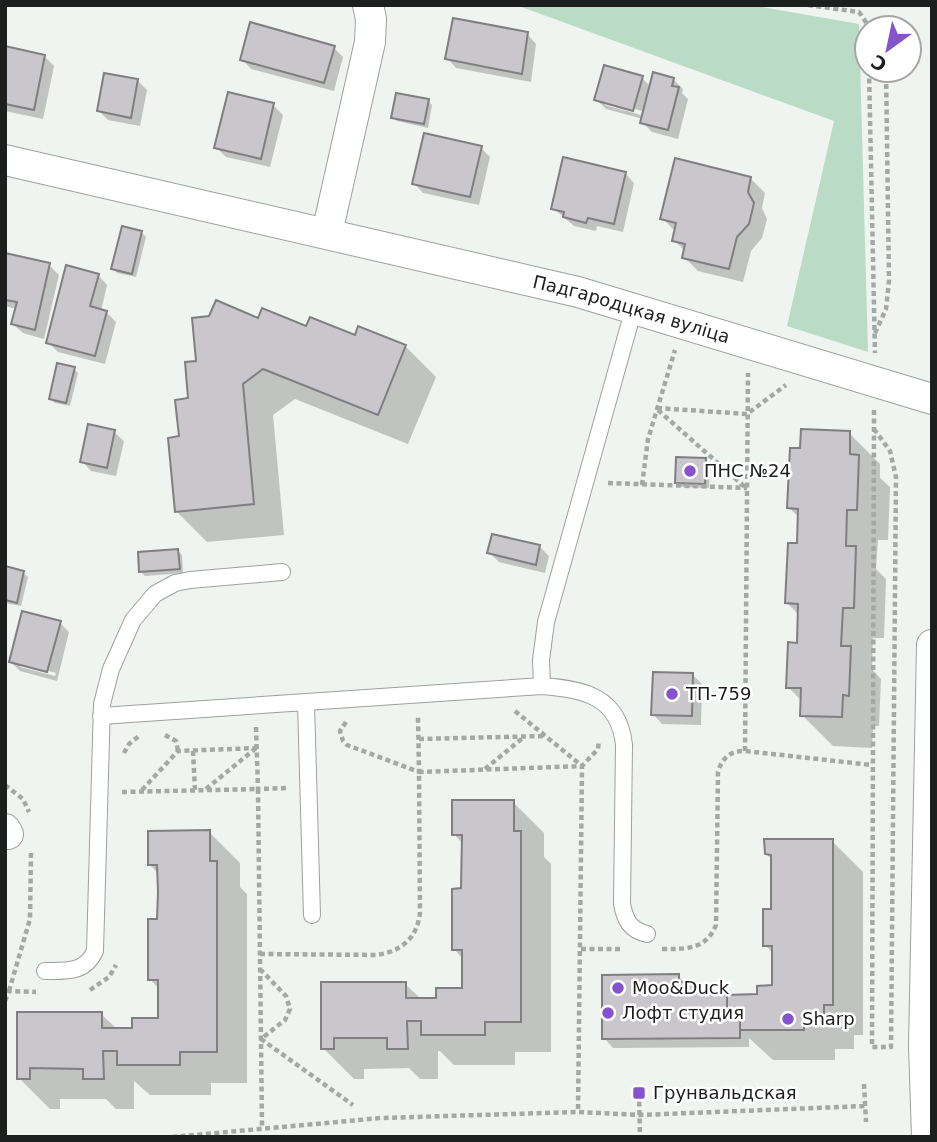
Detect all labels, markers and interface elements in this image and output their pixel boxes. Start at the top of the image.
north arrow [853,14,923,84]
text: С [867,50,891,76]
street label: Падгародцкая вуліца [531,271,733,347]
place label: ПНС №24 [704,460,791,481]
marker: ПНС №24 [682,463,698,479]
place label: ТП-759 [685,683,751,704]
marker: ТП-759 [664,686,680,702]
place label: Моо&Duck [632,977,730,998]
marker: Моо&Duck [610,980,626,996]
place label: Лофт студия [622,1002,744,1023]
marker: Лофт студия [600,1005,616,1021]
place label: Sharp [802,1008,855,1029]
marker: Sharp [780,1011,796,1027]
place label: Грунвальдская [653,1082,797,1103]
marker: Грунвальдская [631,1085,647,1101]

